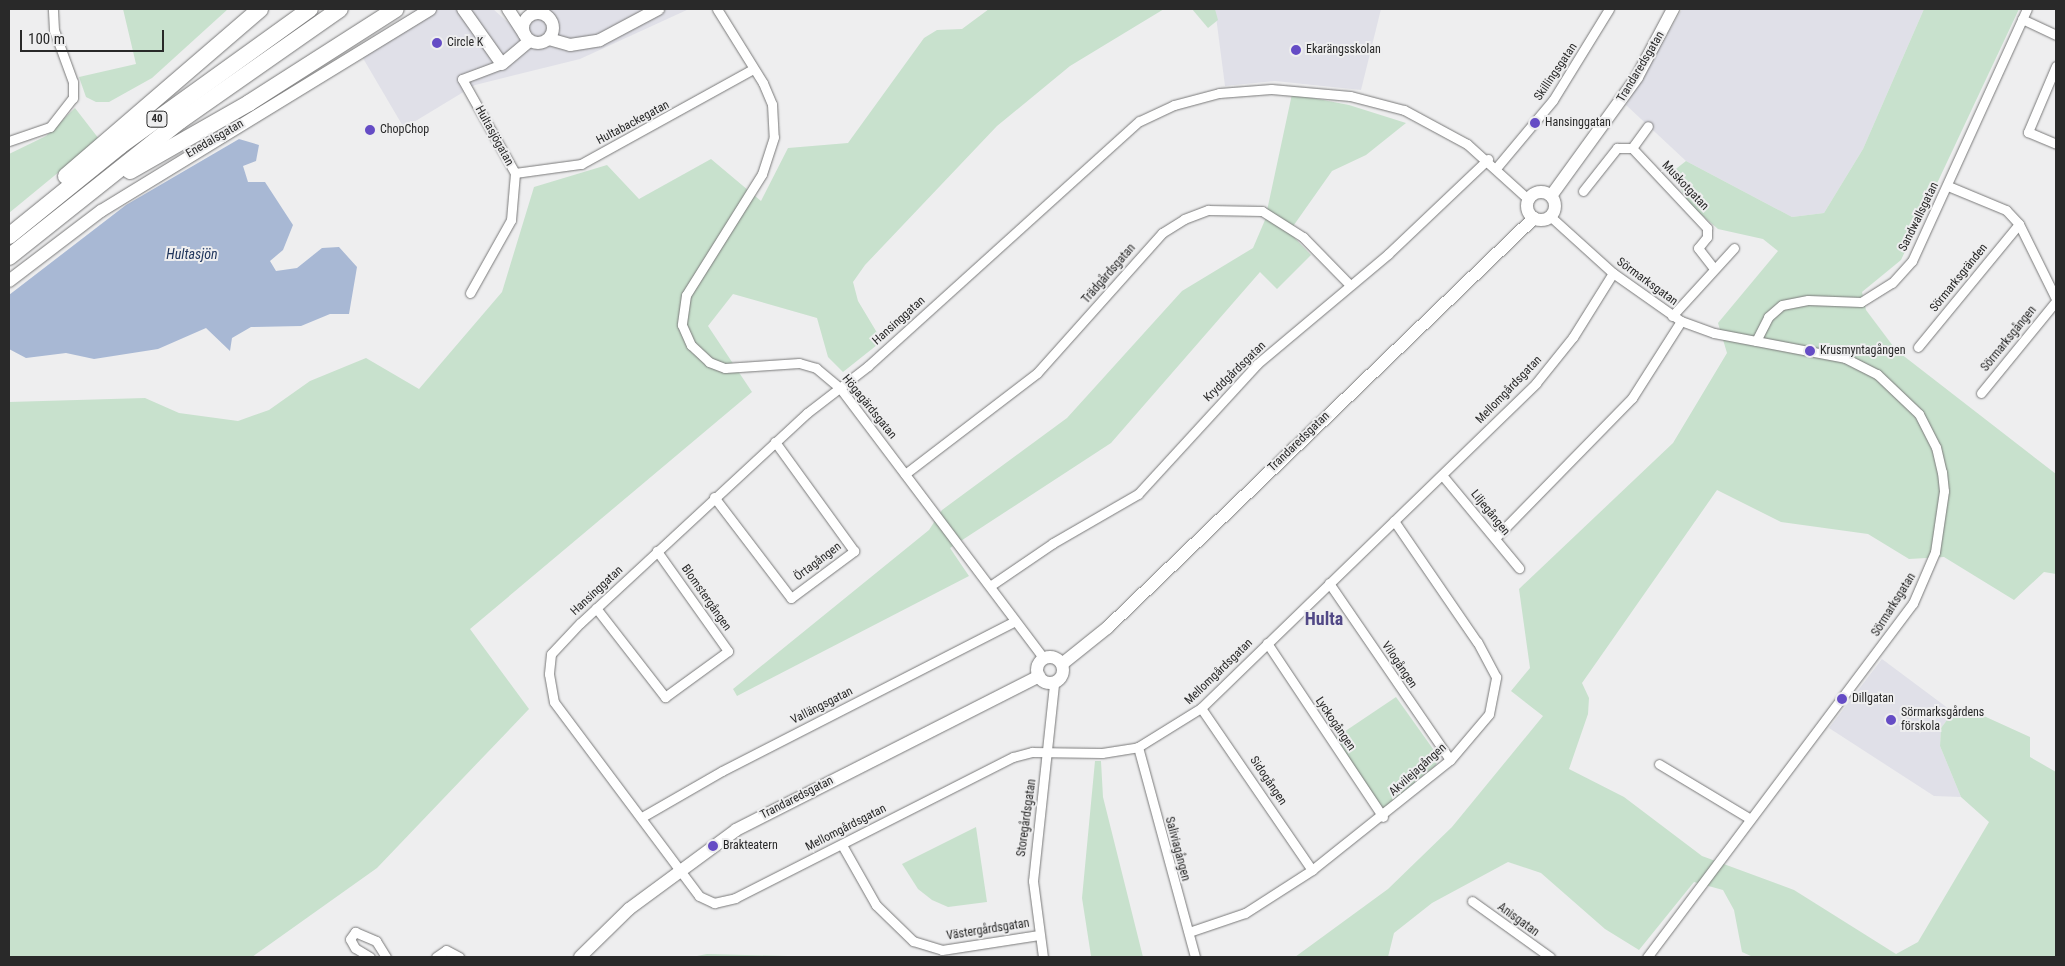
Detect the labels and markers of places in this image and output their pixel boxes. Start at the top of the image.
place label: Circle K [447,36,483,50]
marker: Circle K [431,37,443,49]
place label: Ekarängsskolan [1306,43,1381,57]
marker: Ekarängsskolan [1290,44,1302,56]
place label: Hansinggatan [1545,116,1611,130]
marker: Hansinggatan [1529,117,1541,129]
place label: ChopChop [380,123,429,137]
marker: ChopChop [364,124,376,136]
place label: Krusmyntagången [1820,344,1905,358]
marker: Krusmyntagången [1804,345,1816,357]
place label: Dillgatan [1852,692,1894,706]
marker: Dillgatan [1836,693,1848,705]
place label: Sörmarksgårdens förskola [1901,706,1984,734]
marker: Sörmarksgårdens förskola [1885,714,1897,726]
place label: Brakteatern [723,839,778,853]
marker: Brakteatern [707,840,719,852]

